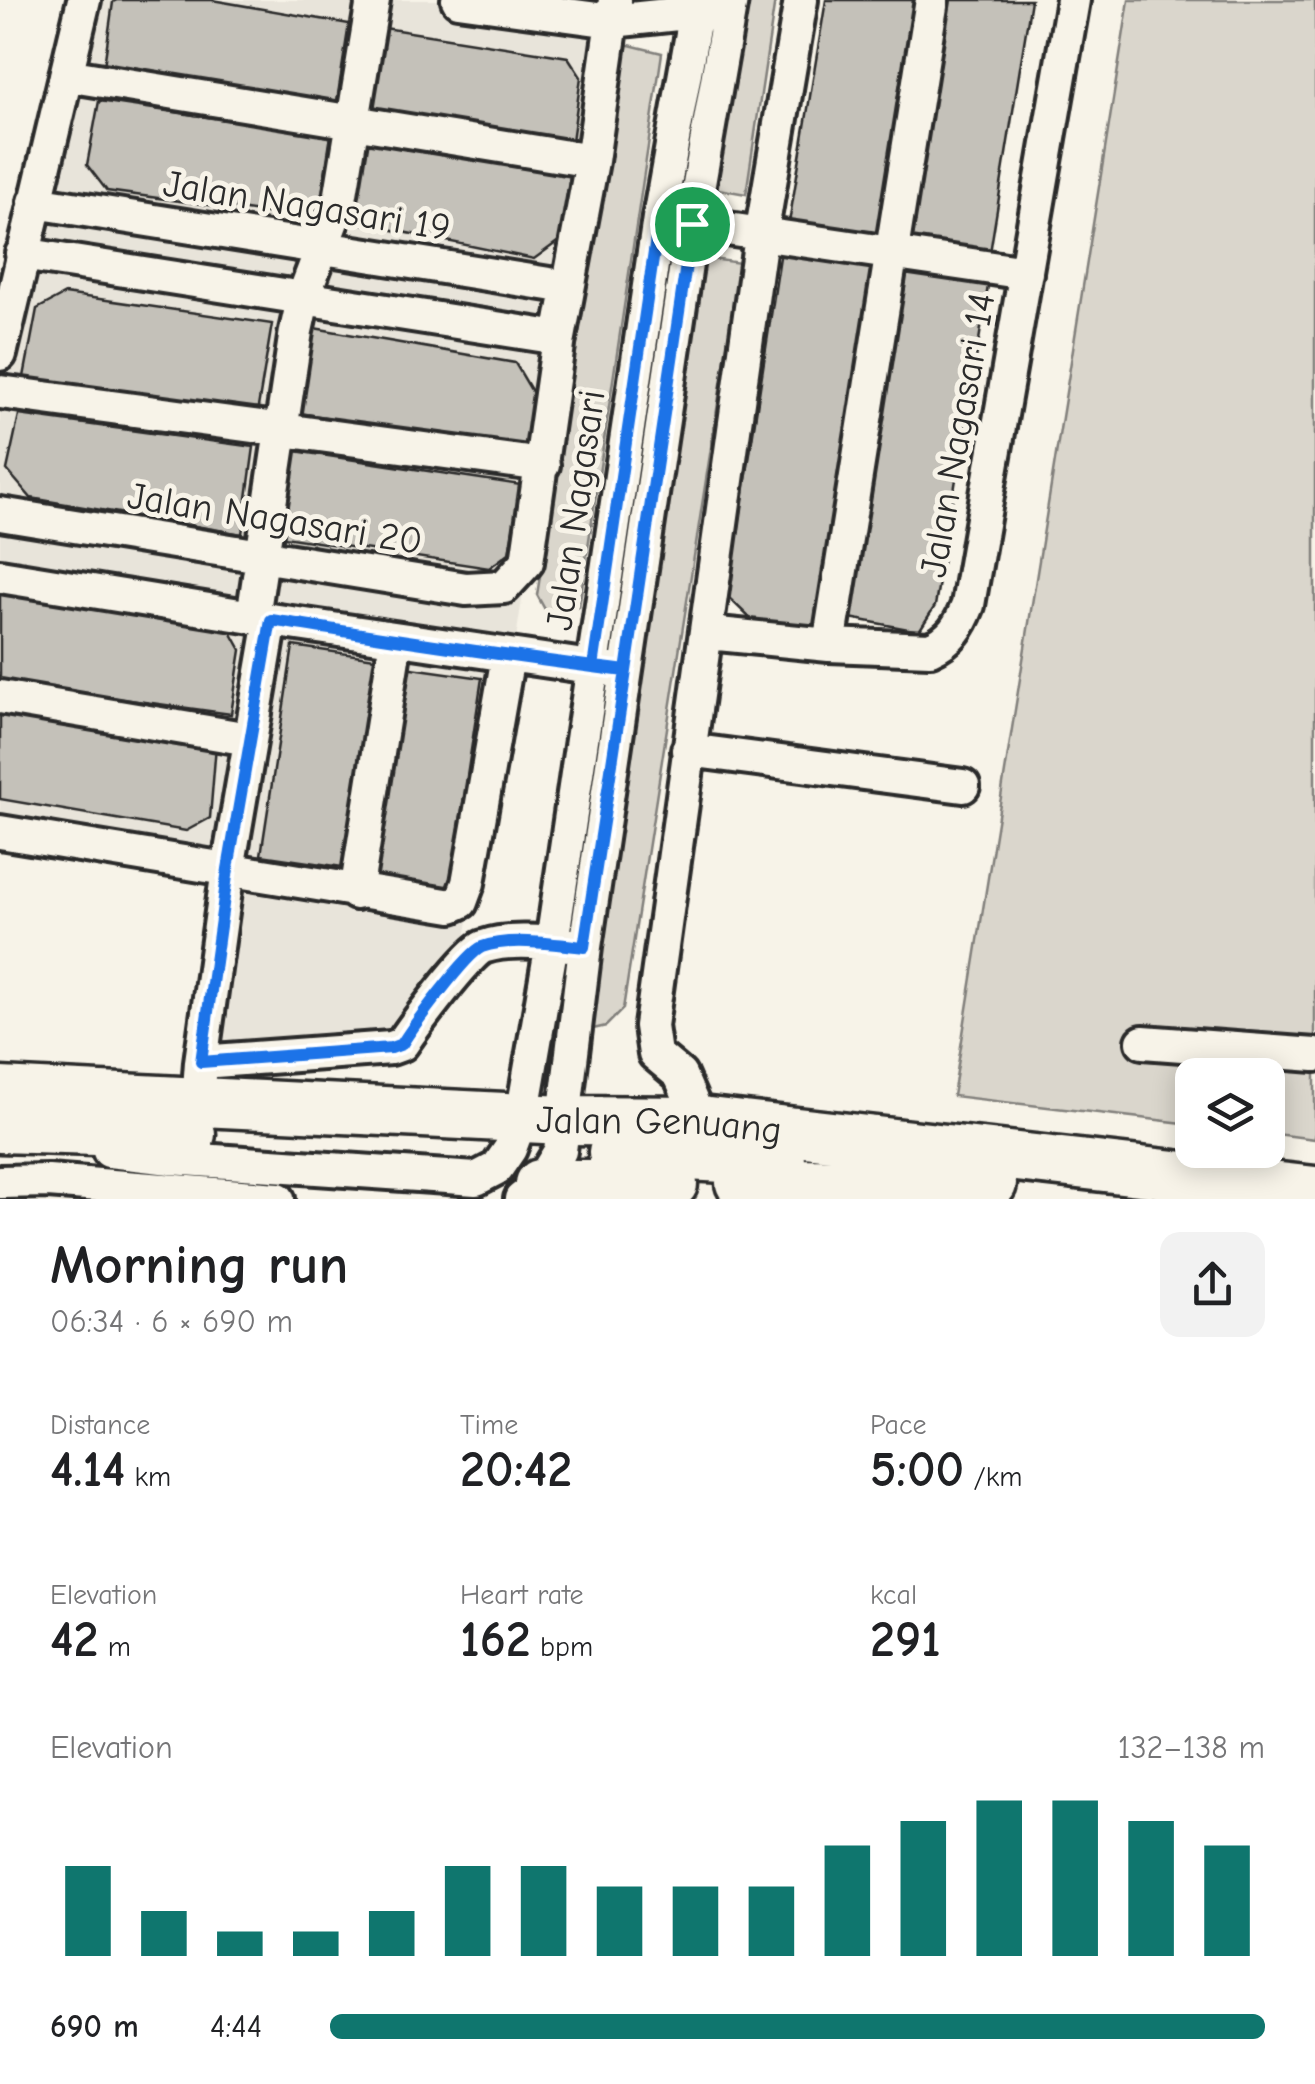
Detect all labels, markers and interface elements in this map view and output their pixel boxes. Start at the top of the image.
street label: Jalan Nagasari 19 [160,162,453,250]
pin [650,182,735,267]
icon: arrive [665,197,720,252]
street label: Jalan Nagasari 14 [911,290,1005,581]
street label: Jalan Nagasari [537,387,615,633]
street label: Jalan Nagasari 20 [124,474,425,564]
map controls [1175,1058,1285,1168]
button: layers [1175,1058,1285,1168]
street label: Jalan Genuang [535,1098,784,1153]
button: share [1160,1232,1265,1337]
text: Morning run [50,1233,348,1297]
text: 06:34 · 6 × 690 m [50,1303,293,1340]
text: Distance [50,1409,150,1441]
text: Time [460,1409,518,1441]
text: Pace [870,1409,926,1441]
text: 4.14 [50,1441,125,1499]
text: 20:42 [460,1441,572,1499]
text: 5:00 [870,1441,964,1499]
text: km [125,1461,171,1493]
text: /km [964,1461,1022,1493]
text: Elevation [50,1579,157,1611]
text: Heart rate [460,1579,583,1611]
text: kcal [870,1579,917,1611]
text: 42 [50,1611,98,1669]
text: 162 [460,1611,531,1669]
text: 291 [870,1611,941,1669]
text: m [98,1631,131,1663]
text: bpm [531,1631,593,1663]
text: Elevation [50,1729,173,1766]
text: 132–138 m [1118,1729,1265,1766]
text: 690 m [50,2008,139,2045]
text: 4:44 [210,2008,262,2045]

